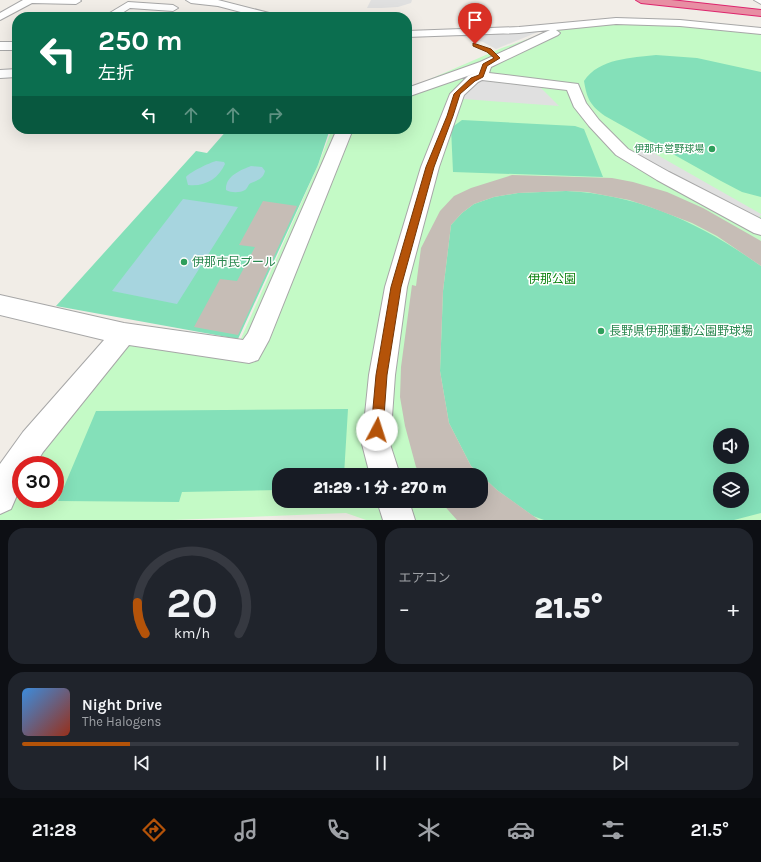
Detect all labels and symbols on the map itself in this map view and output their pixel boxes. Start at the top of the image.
pin [458,3,492,44]
place label: 伊那市営野球場 [634,143,704,155]
marker: 伊那市営野球場 [707,144,717,154]
place label: 伊那市民プール [192,255,276,269]
marker: 伊那市民プール [179,257,189,267]
park label: 伊那公園 [528,272,576,286]
place label: 長野県伊那運動公園野球場 [609,324,753,338]
marker: 長野県伊那運動公園野球場 [596,326,606,336]
position arrow [356,409,398,451]
speed limit sign: 30 [12,456,64,508]

